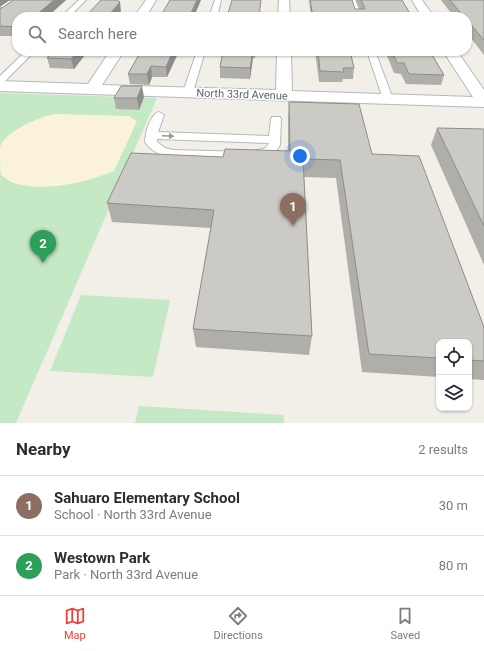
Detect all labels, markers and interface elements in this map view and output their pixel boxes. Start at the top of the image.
search box [12,12,472,56]
icon: search [26,23,48,45]
text: Search here [58,25,137,43]
street label: North 33rd Avenue [196,86,288,103]
one-way arrow [162,132,174,139]
your location [290,146,310,166]
pin: 1 [280,193,306,226]
pin: 2 [30,230,56,263]
map controls [436,339,472,411]
button: locate [436,339,472,375]
button: layers [436,375,472,411]
text: Nearby [16,439,71,459]
text: 2 results [418,442,468,457]
text: Sahuaro Elementary School [54,489,240,507]
text: 1 [25,498,33,513]
text: 30 m [439,498,468,513]
text: School · North 33rd Avenue [54,507,212,522]
text: Westown Park [54,549,150,567]
text: 2 [25,558,33,573]
text: 80 m [439,558,468,573]
text: Park · North 33rd Avenue [54,567,198,582]
tab: Map [64,605,86,642]
tab: Directions [213,605,263,642]
tab: Saved [390,605,420,642]

